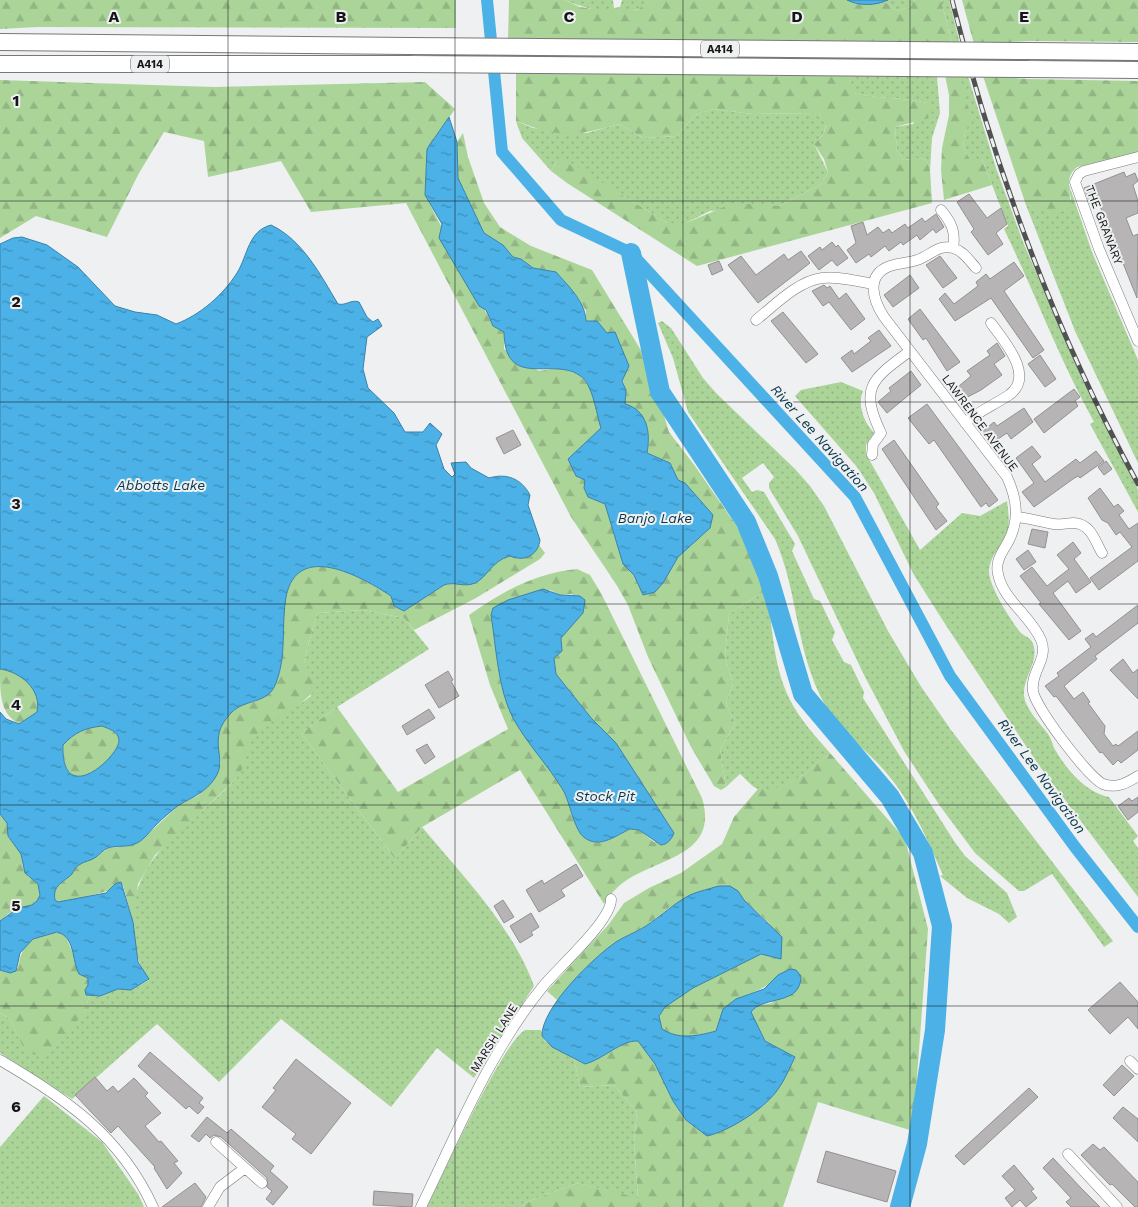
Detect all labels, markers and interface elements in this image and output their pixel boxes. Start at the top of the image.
text: A [109,7,120,26]
text: B [336,7,347,26]
text: C [564,7,575,26]
text: D [791,7,803,26]
text: E [1019,7,1029,26]
road number: A414 [701,41,739,58]
road number: A414 [131,56,169,72]
text: 1 [13,91,19,110]
street label: THE GRANARY [1082,183,1126,267]
text: 2 [11,292,21,311]
street label: LAWRENCE AVENUE [939,372,1021,474]
water label: River Lee Navigation [768,381,872,495]
water label: Abbotts Lake [116,477,205,493]
text: 3 [11,494,21,513]
water label: Banjo Lake [618,510,692,526]
text: 4 [11,695,21,714]
water label: River Lee Navigation [995,715,1089,837]
water label: Stock Pit [575,788,635,804]
text: 5 [11,896,21,915]
street label: MARSH LANE [467,1001,521,1075]
text: 6 [11,1097,21,1116]

